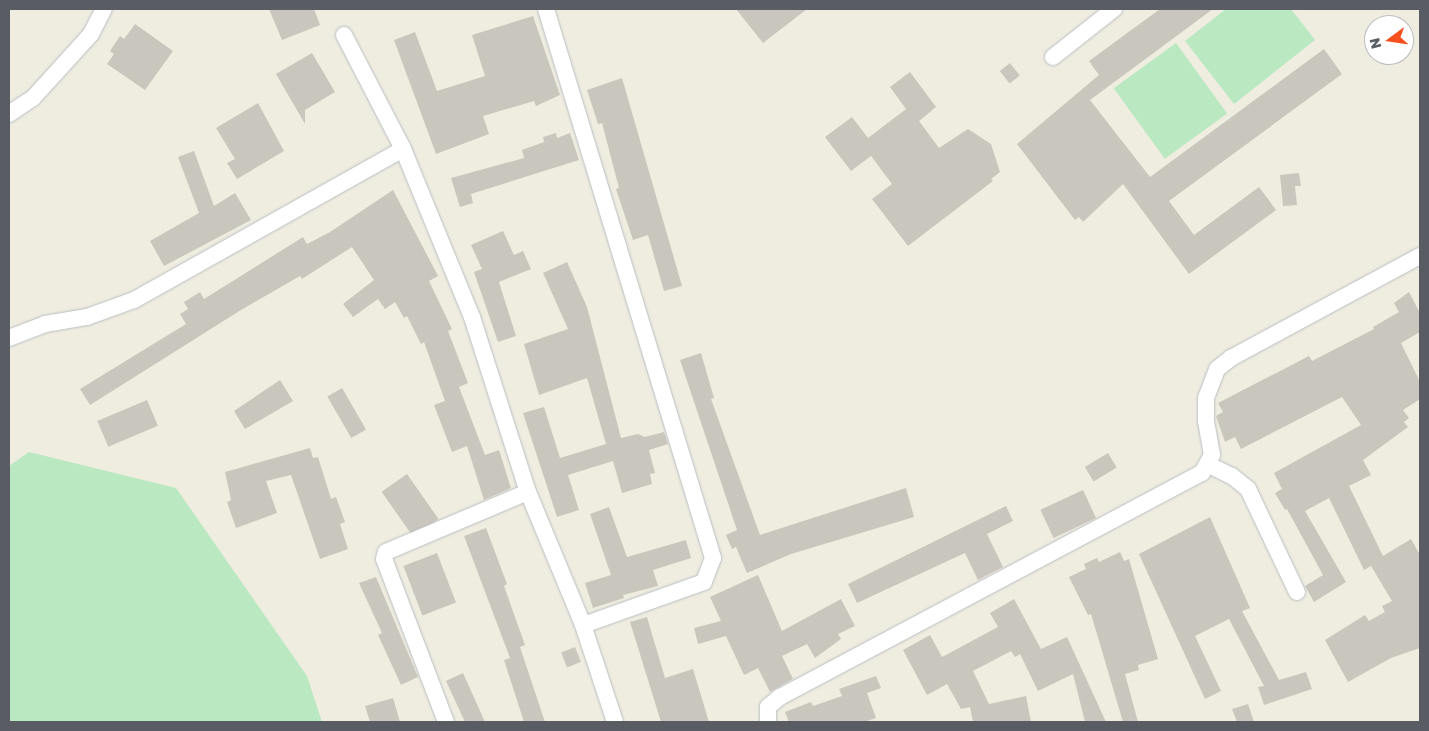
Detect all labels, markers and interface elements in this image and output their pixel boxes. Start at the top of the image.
north arrow [1364,15,1414,65]
text: N [1365,36,1384,51]

